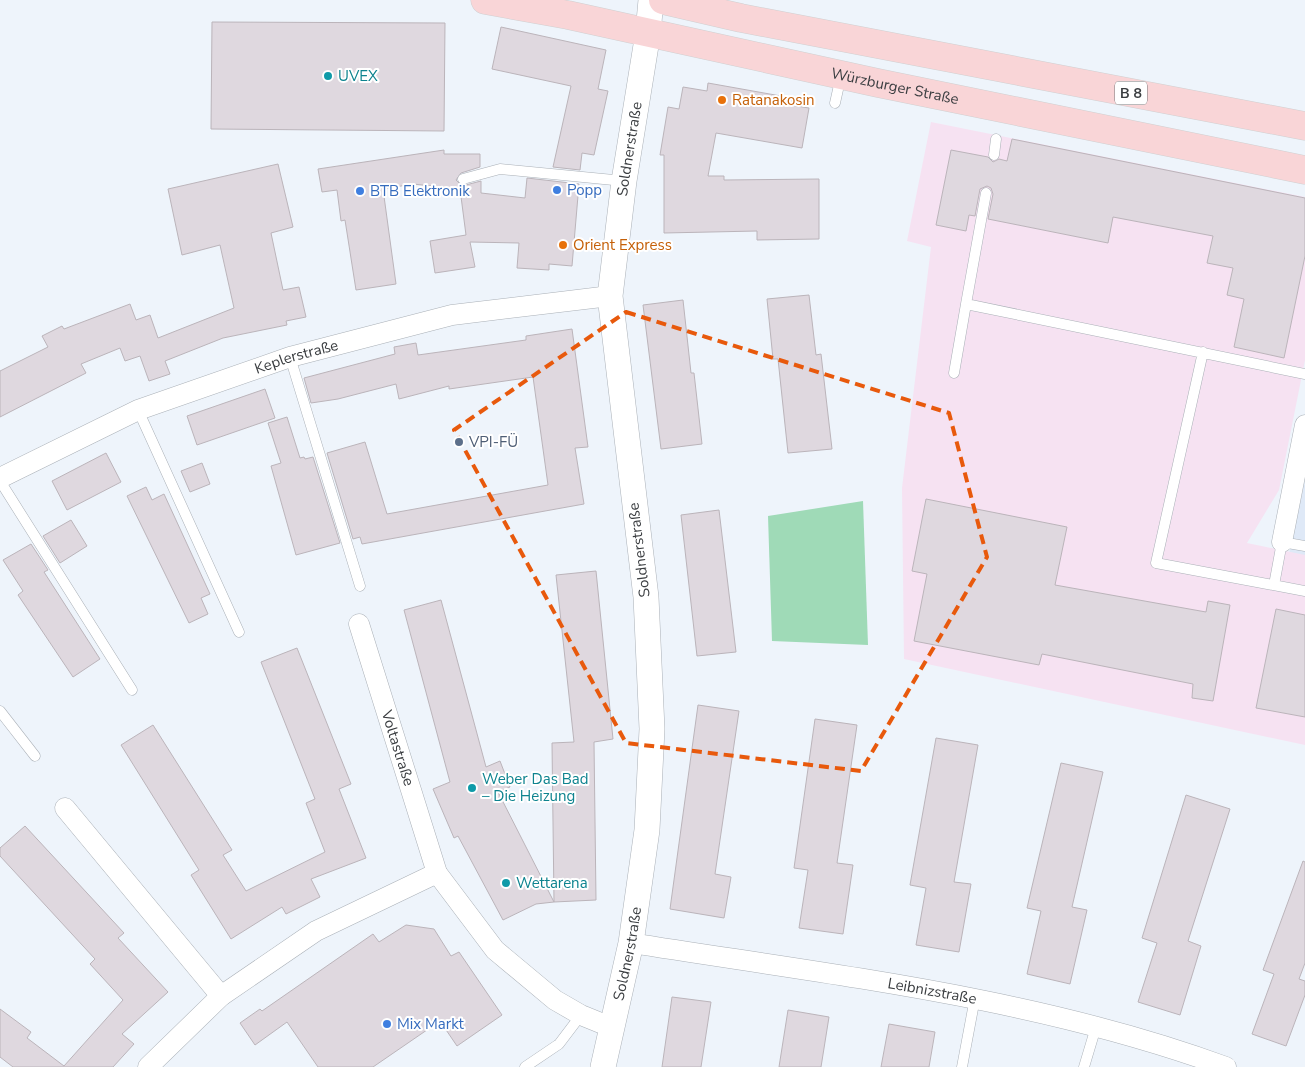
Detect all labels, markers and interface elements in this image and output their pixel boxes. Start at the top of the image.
street label: Würzburger Straße [829,63,961,109]
place label: UVEX [338,66,378,86]
marker: UVEX [322,70,334,82]
road number: B 8 [1115,82,1147,105]
place label: Ratanakosin [732,90,815,110]
marker: Ratanakosin [716,94,728,106]
street label: Soldnerstraße [612,100,647,197]
place label: Popp [567,180,602,200]
place label: BTB Elektronik [370,181,470,201]
marker: Popp [551,184,563,196]
marker: BTB Elektronik [354,185,366,197]
place label: Orient Express [573,235,672,255]
marker: Orient Express [557,239,569,251]
street label: Keplerstraße [252,335,340,379]
place label: VPI-FÜ [468,432,518,452]
marker: VPI-FÜ [453,436,465,448]
street label: Soldnerstraße [623,501,655,599]
street label: Voltastraße [376,707,419,788]
place label: Weber Das Bad – Die Heizung [482,769,589,806]
marker: Weber Das Bad – Die Heizung [466,782,478,794]
place label: Wettarena [516,873,588,893]
marker: Wettarena [500,877,512,889]
street label: Soldnerstraße [608,905,646,1003]
street label: Leibnizstraße [886,973,978,1009]
place label: Mix Markt [397,1014,464,1034]
marker: Mix Markt [381,1018,393,1030]

